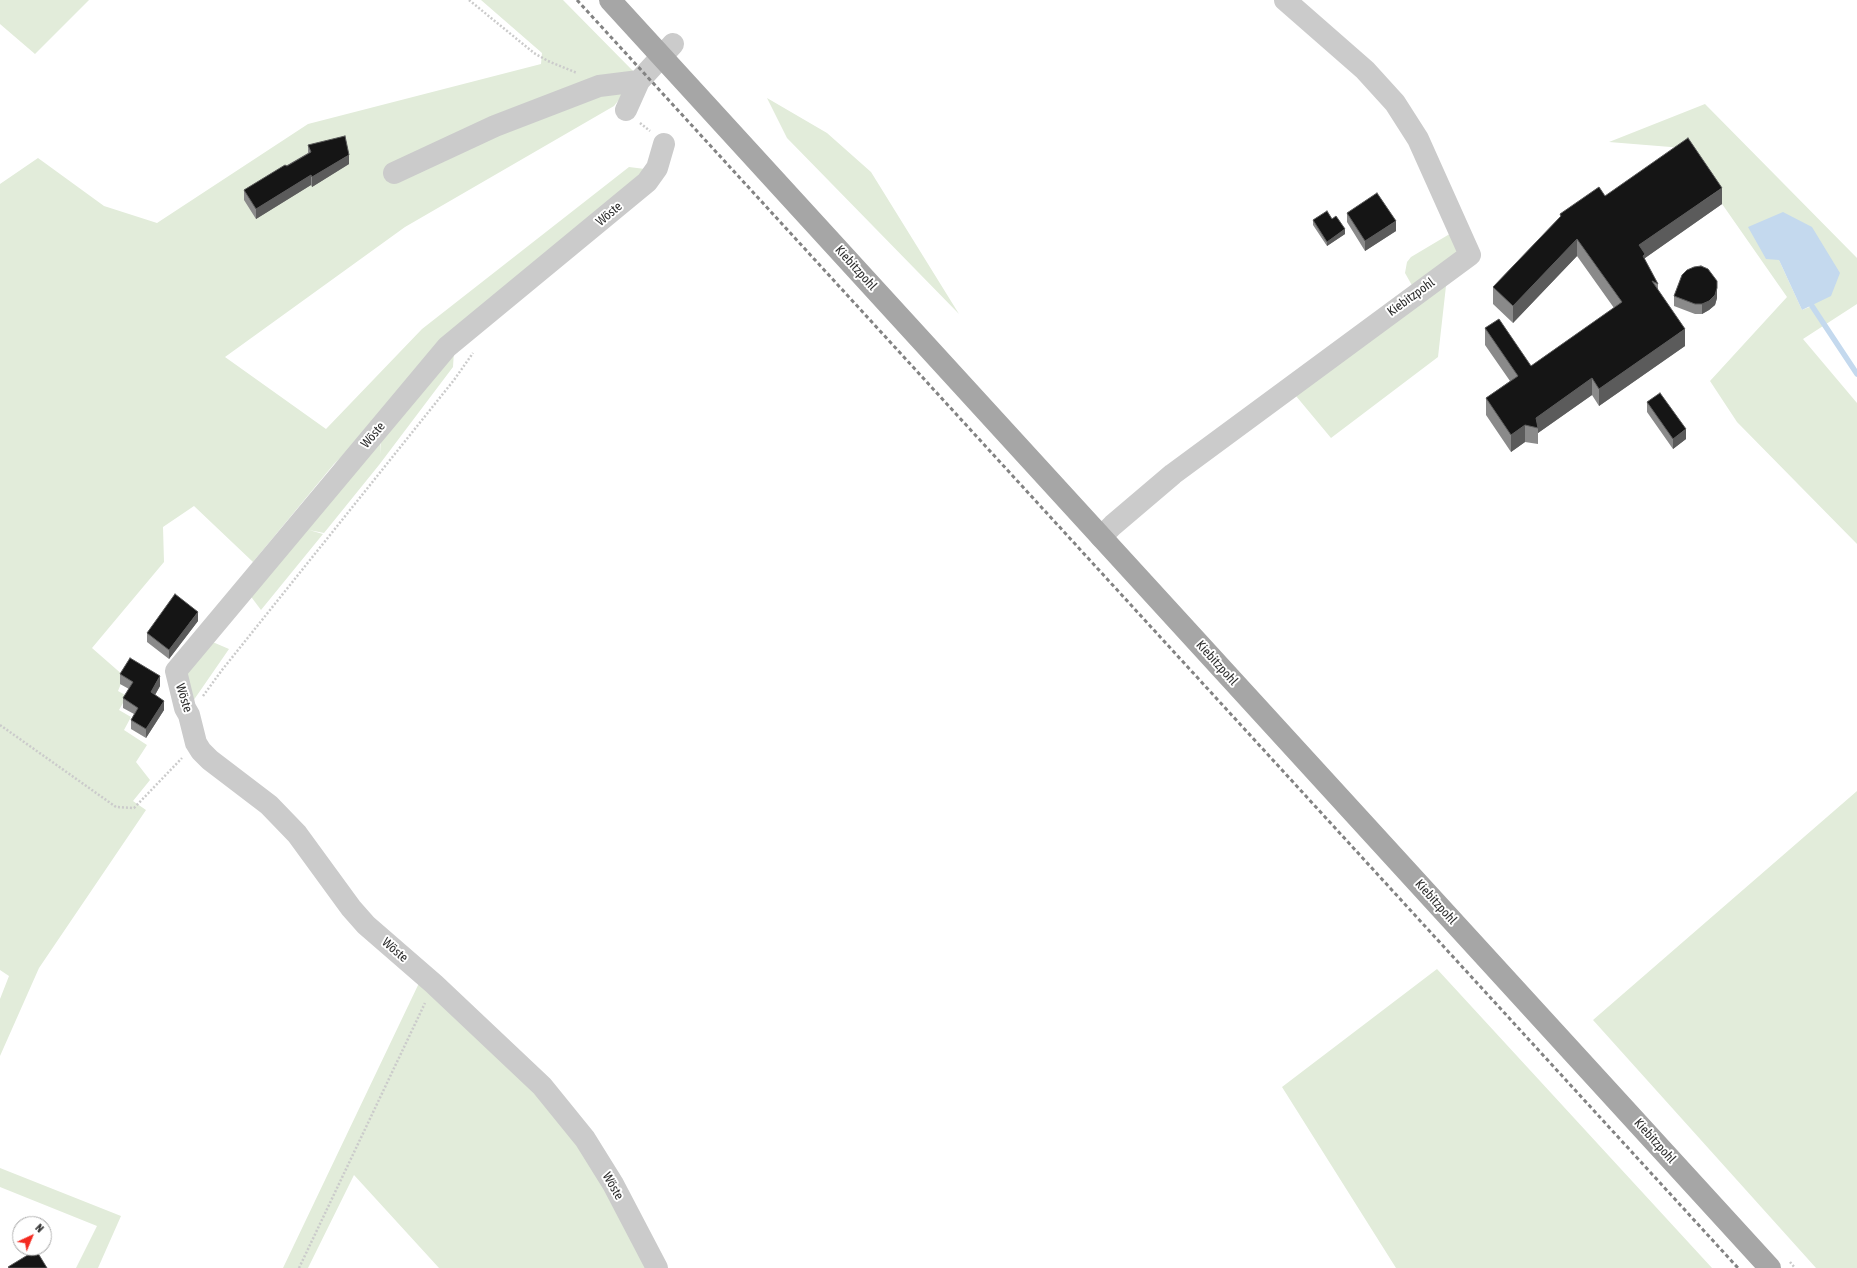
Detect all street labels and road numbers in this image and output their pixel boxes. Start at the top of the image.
street label: Wöste [593,199,625,229]
street label: Kiebitzpohl [832,242,880,294]
street label: Kiebitzpohl [1384,275,1438,319]
street label: Wöste [358,419,388,451]
street label: Kiebitzpohl [1193,637,1241,689]
street label: Wöste [172,682,196,714]
street label: Kiebitzpohl [1412,876,1460,928]
street label: Wöste [379,935,411,965]
street label: Kiebitzpohl [1631,1115,1679,1167]
street label: Wöste [599,1169,627,1203]

